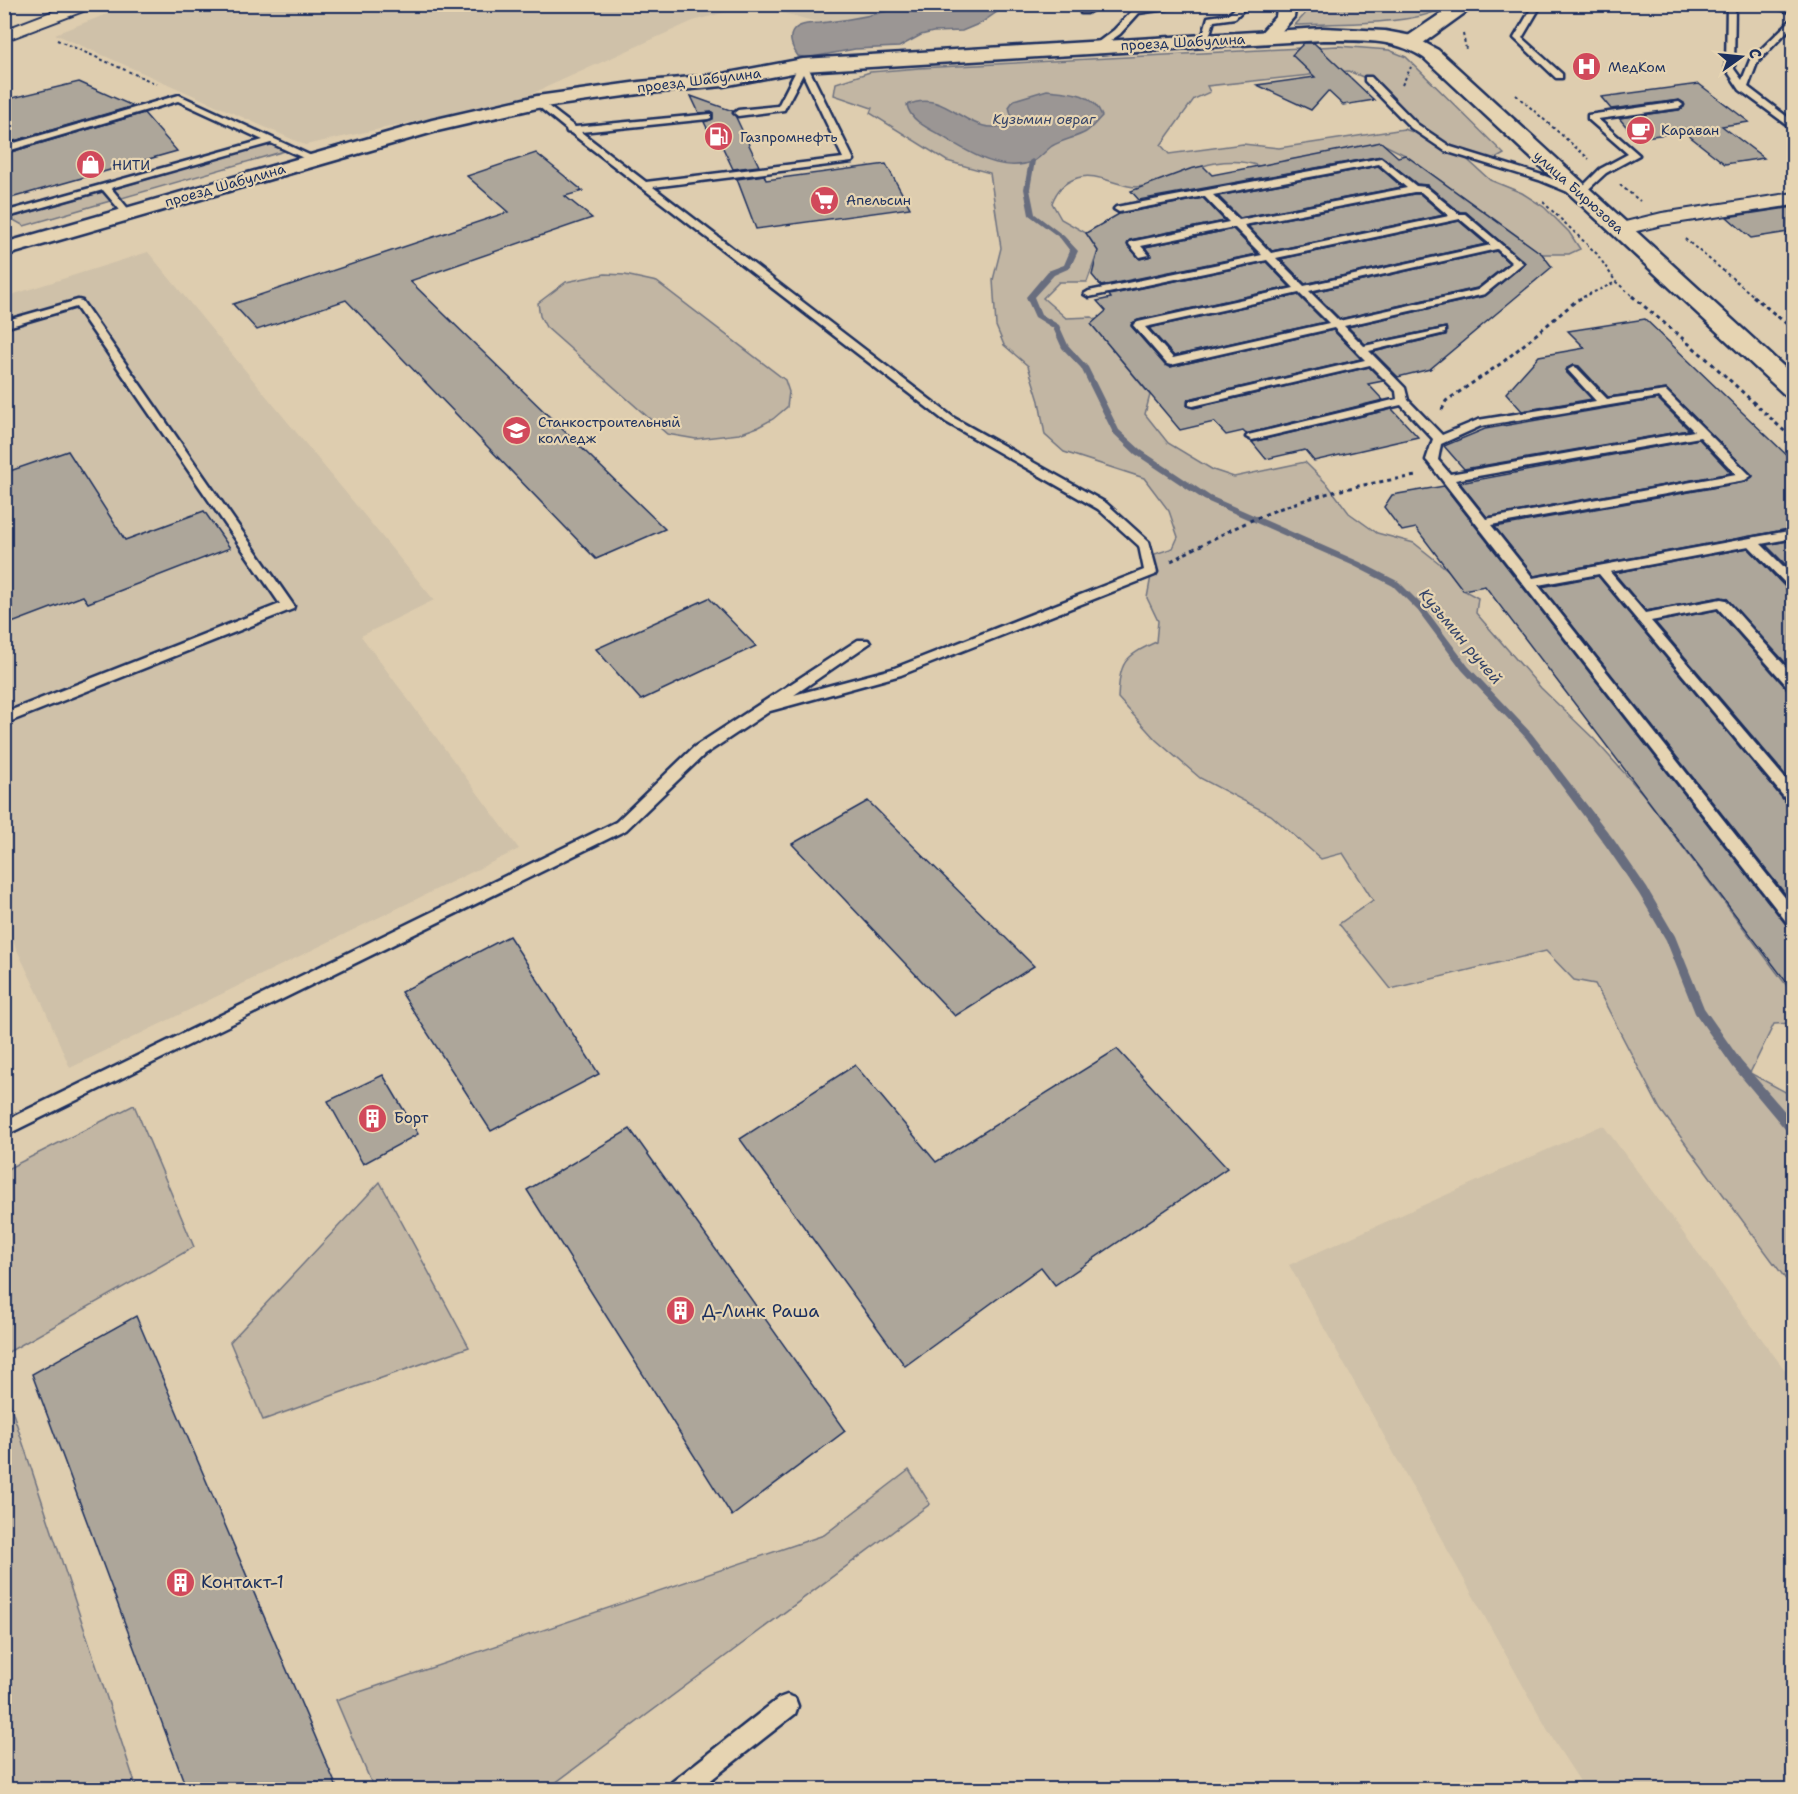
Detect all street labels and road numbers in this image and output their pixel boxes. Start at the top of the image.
street label: проезд Шабулина [1120,30,1246,54]
street label: проезд Шабулина [636,63,762,97]
street label: улица Бирюзова [1530,146,1628,238]
street label: проезд Шабулина [163,159,288,211]

